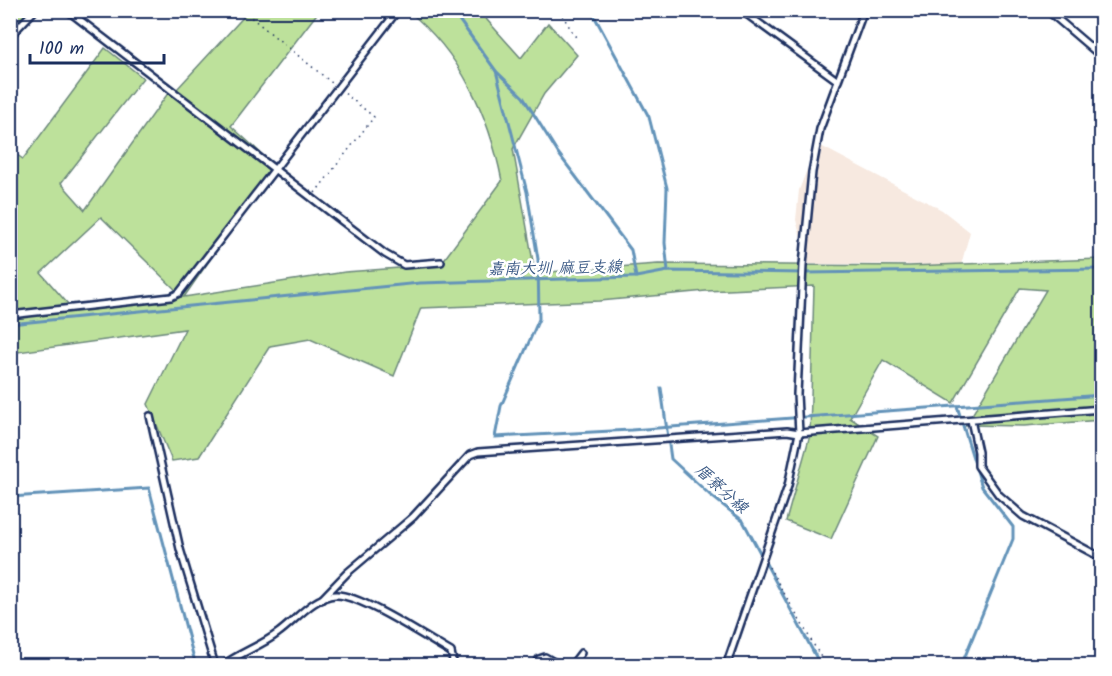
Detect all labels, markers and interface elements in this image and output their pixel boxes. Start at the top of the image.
scale bar [30,27,164,65]
text: 100 m [39,35,84,64]
water label: 嘉南大圳 麻豆支線 [488,255,623,282]
water label: 厝寮分線 [689,458,754,520]

